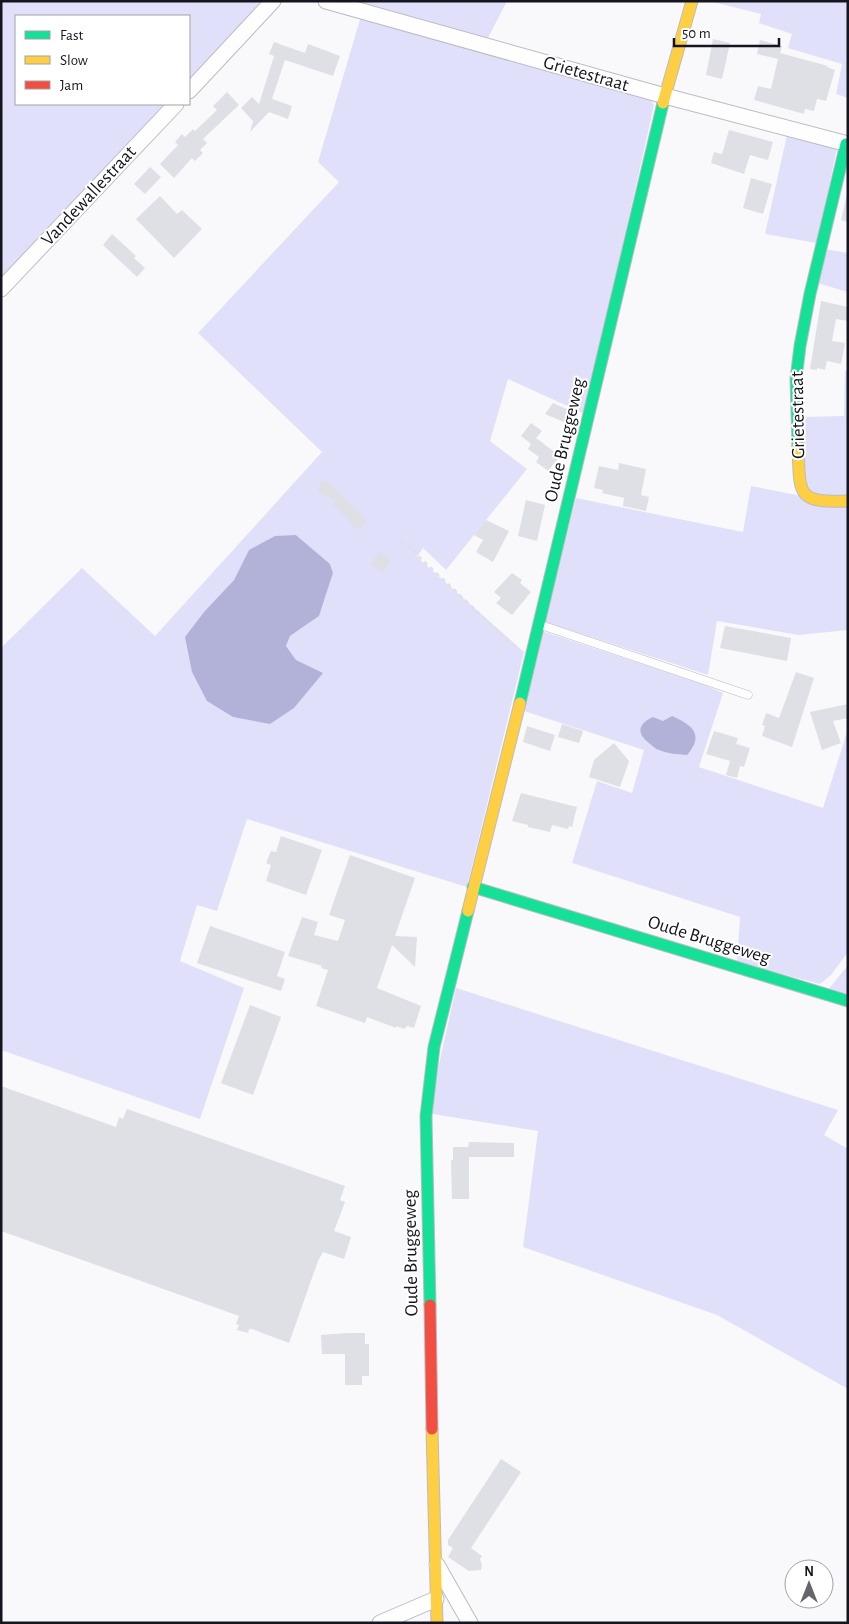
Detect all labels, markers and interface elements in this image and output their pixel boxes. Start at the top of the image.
legend [15,15,190,105]
scale bar [674,15,779,47]
text: 50 m [682,26,711,41]
text: Fast [60,28,84,43]
text: Slow [60,53,88,68]
street label: Grietestraat [541,53,631,95]
text: Jam [60,78,83,93]
street label: Vandewallestraat [38,142,140,250]
street label: Grietestraat [788,371,808,459]
street label: Oude Bruggeweg [541,375,589,504]
street label: Oude Bruggeweg [646,912,773,968]
street label: Oude Bruggeweg [400,1189,422,1317]
north arrow [784,1559,834,1609]
text: N [804,1565,814,1579]

